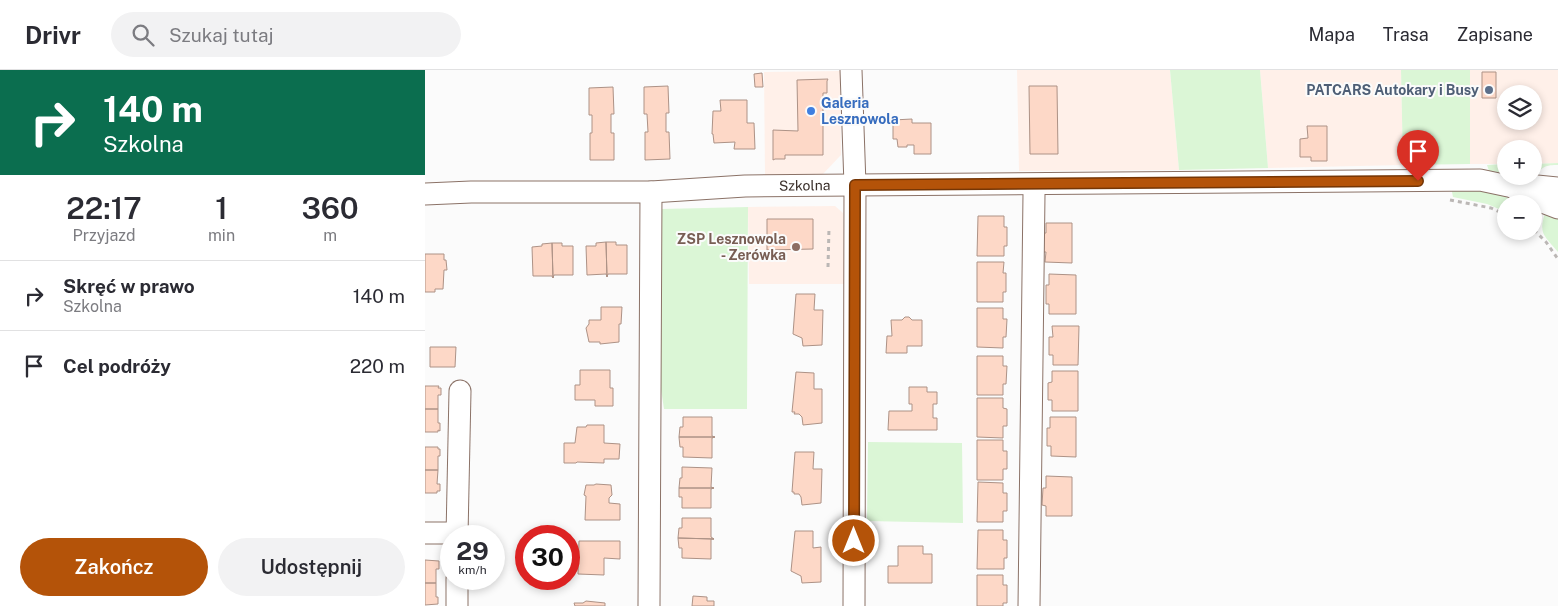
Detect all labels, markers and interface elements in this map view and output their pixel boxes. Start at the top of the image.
search box [111,12,461,57]
text: Drivr [25,21,81,49]
icon: search [129,21,157,49]
text: Szukaj tutaj [169,24,273,46]
text: Mapa [1308,24,1355,45]
text: Trasa [1383,24,1429,45]
text: Zapisane [1457,24,1533,45]
place label: PATCARS Autokary i Busy [1306,82,1479,98]
marker: PATCARS Autokary i Busy [1483,84,1495,96]
map controls [1497,85,1542,240]
button: layers [1497,85,1542,130]
text: 140 m [103,89,203,130]
icon: right [20,90,85,155]
place label: Galeria Lesznowola [821,95,899,127]
marker: Galeria Lesznowola [805,105,817,117]
pin [1397,130,1439,181]
text: Szkolna [103,131,184,157]
icon: arrive [1404,137,1432,165]
button: + [1497,140,1542,185]
street label: Szkolna [779,177,831,194]
text: 22:17 [66,190,142,226]
text: 1 [215,190,228,226]
text: 360 [301,190,359,226]
button: − [1497,195,1542,240]
text: Przyjazd [73,226,135,245]
text: min [208,226,235,245]
text: m [323,226,337,245]
place label: ZSP Lesznowola - Zerówka [677,231,786,263]
marker: ZSP Lesznowola - Zerówka [790,241,802,253]
text: Skręć w prawo [63,275,195,297]
icon: right [20,282,48,310]
text: 140 m [353,285,405,307]
text: Szkolna [63,297,122,316]
icon: arrive [20,352,48,380]
text: Cel podróży [63,355,171,377]
text: 220 m [350,355,405,377]
position arrow [827,514,879,566]
speed limit sign: 30 [515,525,580,590]
text: 29 [456,536,489,566]
button: Zakończ [20,538,208,596]
button: Udostępnij [218,538,405,596]
text: km/h [458,563,487,577]

